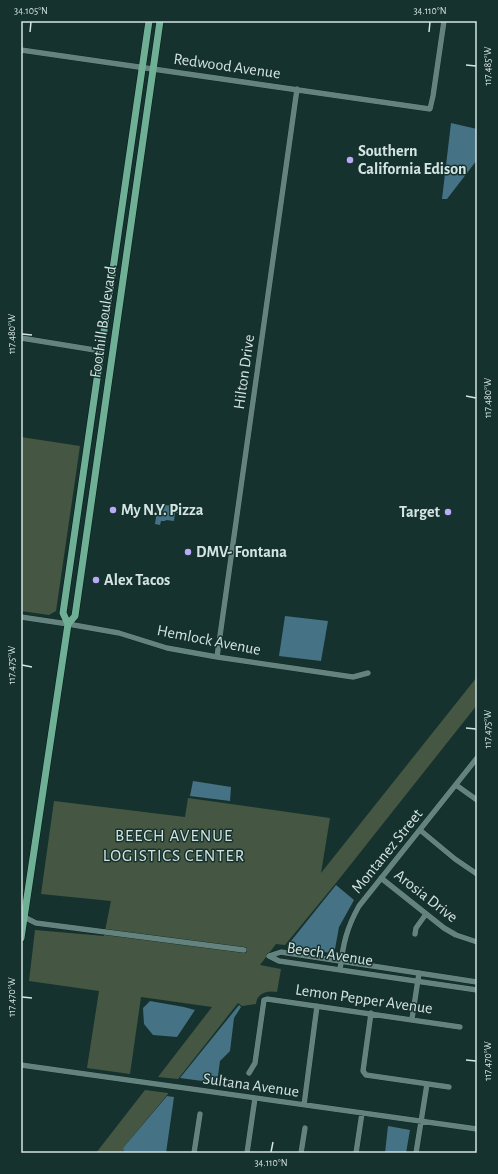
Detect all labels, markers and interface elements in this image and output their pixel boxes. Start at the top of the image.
text: 34.105°N [14,6,48,16]
text: 34.110°N [413,6,447,16]
text: 117.485°W [483,46,493,86]
street label: Redwood Avenue [173,51,281,81]
place label: Southern California Edison [358,143,466,177]
marker: Southern California Edison [345,155,355,165]
street label: Foothill Boulevard [87,265,119,379]
text: 117.480°W [7,314,17,354]
street label: Hilton Drive [231,333,257,411]
text: 117.480°W [483,378,493,418]
place label: My N.Y. Pizza [121,502,204,519]
place label: Target [399,504,441,520]
marker: My N.Y. Pizza [108,505,118,515]
marker: Target [443,507,453,517]
place label: DMV- Fontana [196,544,287,560]
marker: DMV- Fontana [183,547,193,557]
place label: Alex Tacos [104,572,170,588]
marker: Alex Tacos [91,575,101,585]
street label: Hemlock Avenue [156,622,262,658]
text: 117.475°W [7,646,17,684]
text: 117.475°W [483,710,493,748]
street label: Montanez Street [348,806,426,896]
district label: BEECH AVENUE LOGISTICS CENTER [103,827,245,864]
street label: Arosia Drive [391,867,461,925]
street label: Beech Avenue [286,939,374,969]
text: 117.470°W [7,977,17,1017]
street label: Lemon Pepper Avenue [294,981,434,1017]
text: 117.470°W [483,1041,493,1081]
street label: Sultana Avenue [202,1070,300,1100]
text: 34.110°N [254,1158,288,1168]

